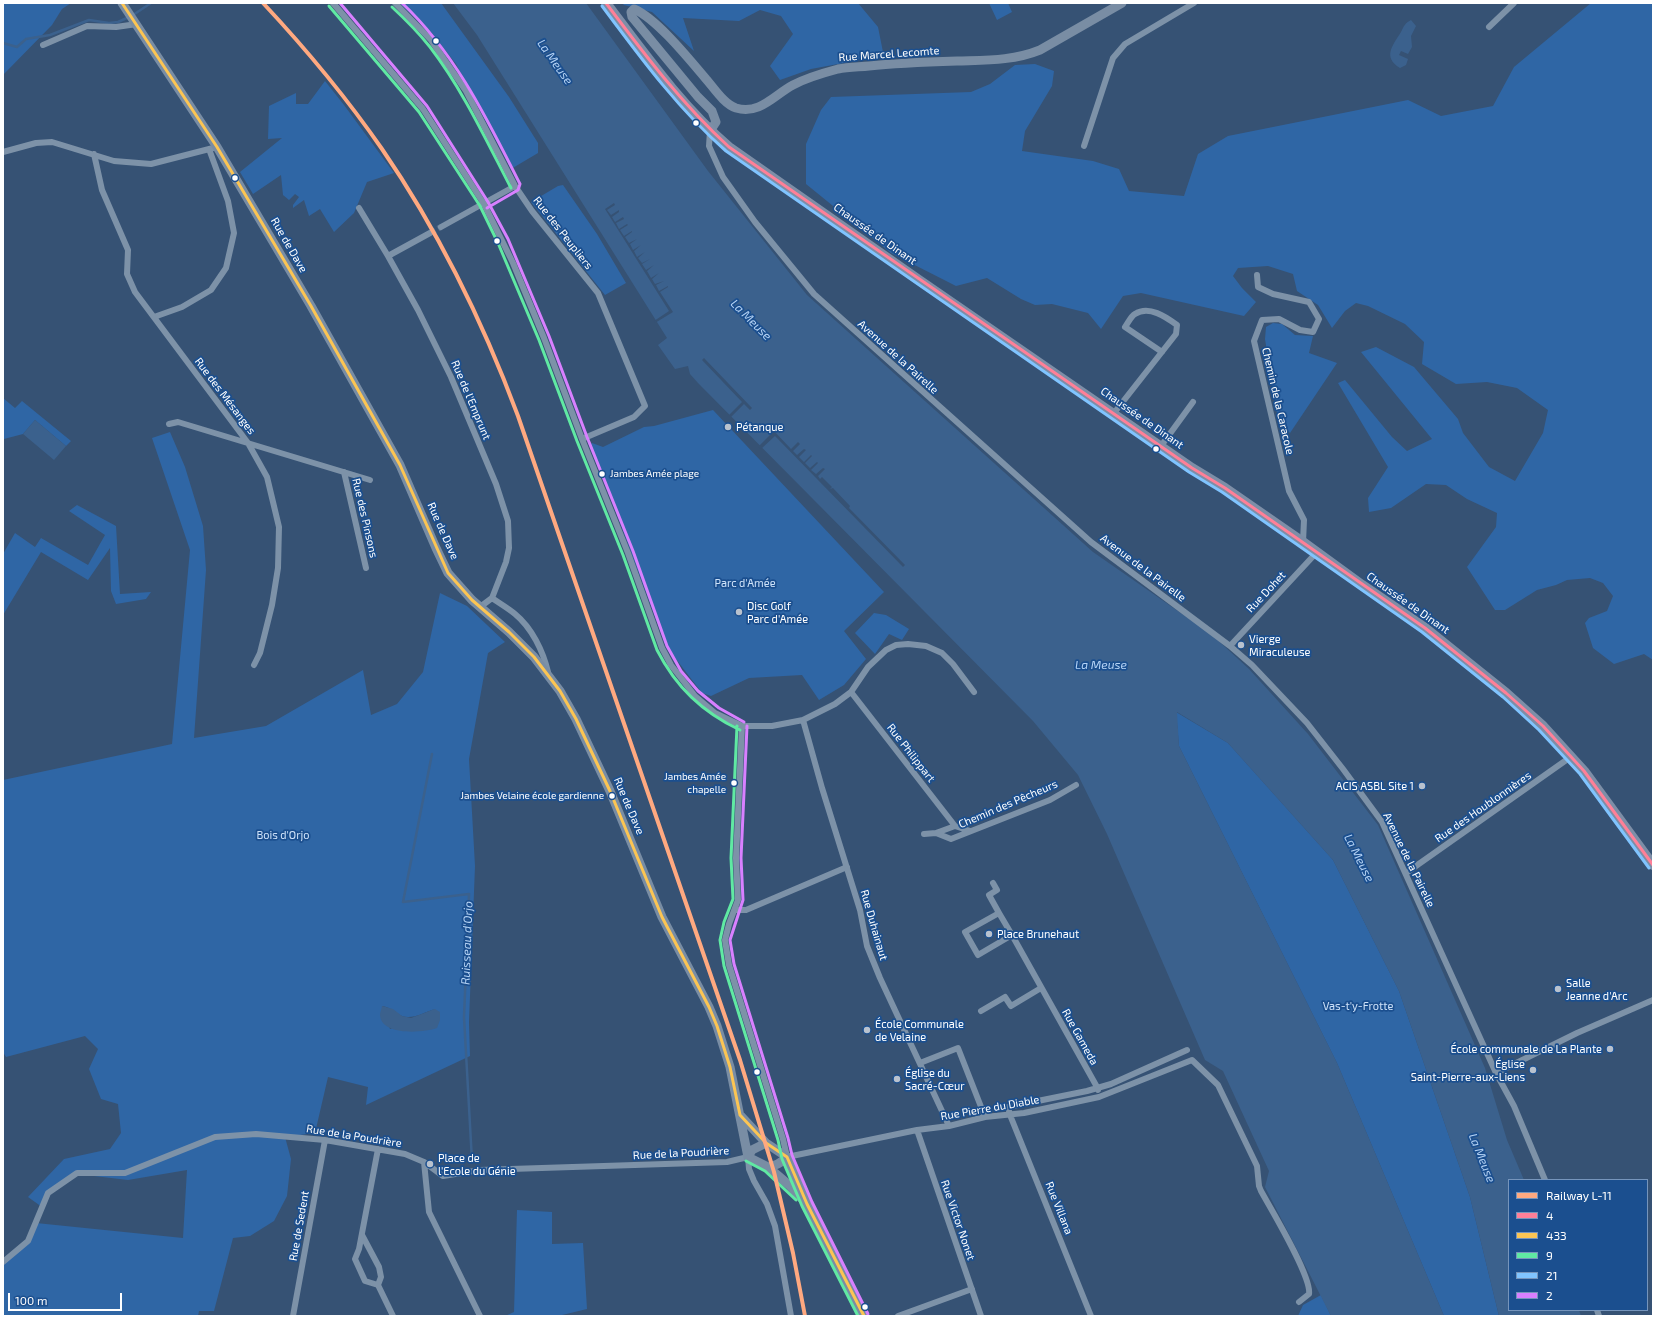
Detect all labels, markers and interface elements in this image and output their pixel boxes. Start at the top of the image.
unlabelled marker [431,36,441,46]
water label: La Meuse [534,37,576,87]
street label: Rue Marcel Lecomte [838,44,940,64]
unlabelled marker [691,118,701,128]
unlabelled marker [230,173,240,183]
street label: Rue des Peupliers [531,194,595,272]
street label: Chaussée de Dinant [831,200,919,268]
street label: Rue de Dave [268,215,310,275]
unlabelled marker [492,236,502,246]
water label: La Meuse [728,297,774,343]
street label: Avenue de la Pairelle [855,317,941,397]
street label: Chemin de la Caracole [1259,346,1297,456]
street label: Rue des Mésanges [192,355,258,437]
street label: Rue de l'Emprunt [448,358,494,442]
street label: Chaussée de Dinant [1098,384,1186,452]
place label: Pétanque [736,420,783,434]
marker: Pétanque [723,422,733,432]
unlabelled marker [1151,444,1161,454]
place label: Jambes Amée plage [610,468,699,480]
marker: Jambes Amée plage [597,469,607,479]
street label: Rue des Pinsons [349,477,381,559]
street label: Rue de Dave [425,500,461,562]
street label: Avenue de la Pairelle [1098,532,1188,604]
street label: Rue Dohet [1244,569,1288,615]
street label: Chaussée de Dinant [1364,569,1452,637]
park label: Parc d'Amée [714,576,776,590]
place label: Disc Golf Parc d'Amée [747,599,808,625]
marker: Disc Golf Parc d'Amée [734,607,744,617]
place label: Vierge Miraculeuse [1249,632,1310,658]
marker: Vierge Miraculeuse [1236,640,1246,650]
water label: La Meuse [1075,658,1127,672]
street label: Rue Philippart [884,721,938,785]
street label: Rue des Houblonnières [1432,769,1534,845]
place label: Jambes Amée chapelle [664,771,726,794]
street label: Rue de Dave [611,775,647,837]
street label: Chemin des Pêcheurs [956,777,1060,831]
marker: Jambes Amée chapelle [729,778,739,788]
place label: ACIS ASBL Site 1 [1336,779,1414,793]
marker: ACIS ASBL Site 1 [1417,781,1427,791]
place label: Jambes Velaine école gardienne [461,790,604,802]
marker: Jambes Velaine école gardienne [607,791,617,801]
street label: Avenue de la Pairelle [1380,811,1438,909]
park label: Bois d'Orjo [256,828,310,842]
water label: La Meuse [1341,832,1377,884]
street label: Rue Duhainaut [858,888,890,962]
water label: Ruisseau d'Orjo [458,901,476,985]
place label: Place Brunehaut [997,927,1079,941]
marker: Place Brunehaut [984,929,994,939]
place label: Salle Jeanne d'Arc [1566,976,1628,1002]
marker: Salle Jeanne d'Arc [1553,984,1563,994]
park label: Vas-t'y-Frotte [1323,999,1393,1013]
street label: Rue Gameda [1059,1007,1101,1067]
place label: École Communale de Velaine [875,1017,964,1043]
marker: École Communale de Velaine [862,1025,872,1035]
place label: École communale de La Plante [1450,1042,1602,1056]
marker: École communale de La Plante [1605,1044,1615,1054]
place label: Église Saint-Pierre-aux-Liens [1411,1057,1525,1083]
marker: Église Saint-Pierre-aux-Liens [1528,1065,1538,1075]
place label: Église du Sacré-Cœur [905,1066,965,1092]
unlabelled marker [752,1067,762,1077]
marker: Église du Sacré-Cœur [892,1074,902,1084]
street label: Rue Pierre du Diable [940,1093,1040,1123]
street label: Rue de la Poudrière [305,1122,403,1150]
water label: La Meuse [1466,1131,1498,1185]
street label: Rue de la Poudrière [633,1144,729,1162]
place label: Place de l'Ecole du Génie [438,1151,516,1177]
marker: Place de l'Ecole du Génie [425,1159,435,1169]
street label: Rue Victor Nonet [938,1178,978,1262]
legend [1508,1179,1648,1311]
street label: Rue Villana [1042,1180,1076,1236]
text: Railway L-11 [1546,1188,1612,1202]
street label: Rue de Sedent [286,1190,312,1262]
text: 4 [1546,1208,1553,1222]
text: 433 [1546,1228,1567,1242]
text: 9 [1546,1248,1553,1262]
text: 21 [1546,1268,1558,1282]
scale bar [10,1285,124,1311]
text: 2 [1546,1288,1553,1302]
text: 100 m [15,1293,47,1307]
unlabelled marker [860,1302,870,1312]

